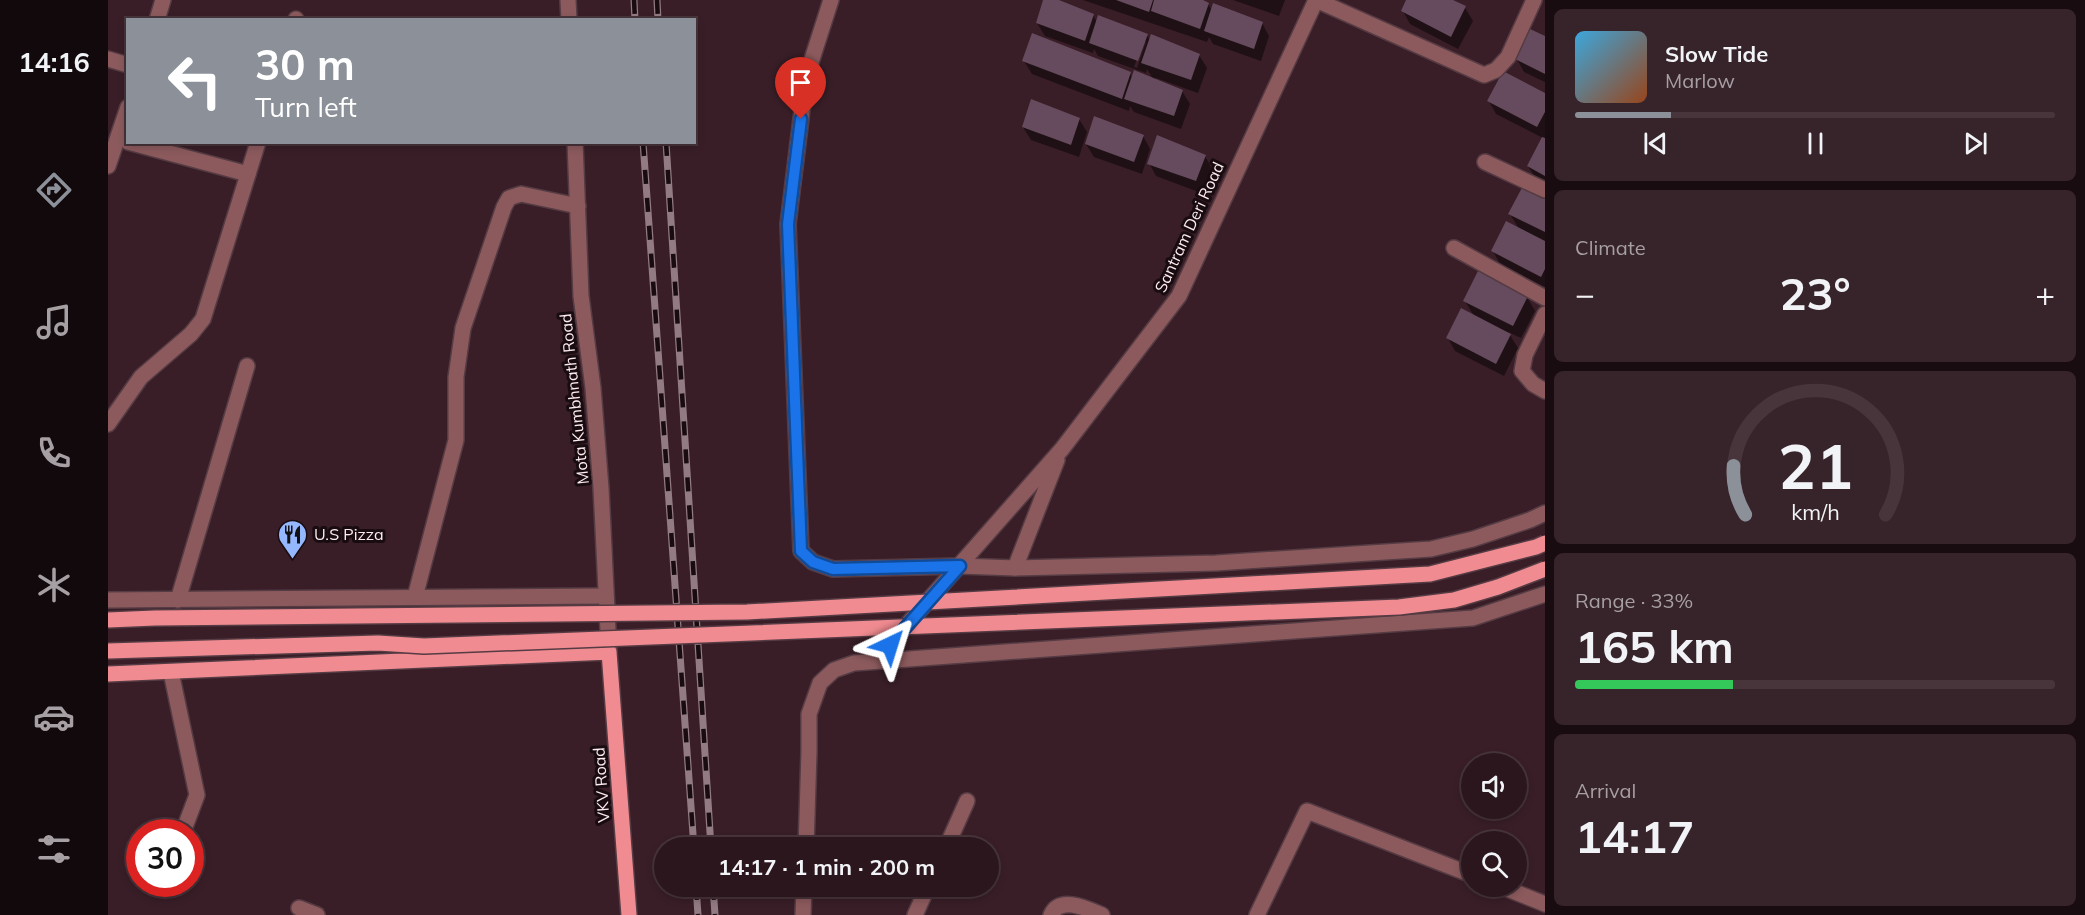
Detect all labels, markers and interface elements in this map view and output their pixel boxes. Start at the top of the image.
text: 30 m [255,38,355,91]
text: Slow Tide [1665,40,1768,68]
icon: left [156,42,234,120]
text: 14:16 [18,45,90,79]
pin [775,57,826,119]
icon: arrive [784,66,817,99]
text: Marlow [1665,68,1735,93]
text: Turn left [255,90,357,124]
icon: previous [1639,127,1672,160]
icon: pause [1799,127,1832,160]
icon: next [1959,127,1992,160]
street label: Santram Deri Road [1150,159,1228,295]
icon: directions [33,169,75,211]
text: Climate [1575,235,1646,260]
text: 23° [1779,265,1851,321]
text: − [1575,273,1595,314]
text: + [2035,273,2055,314]
icon: music [33,301,75,343]
street label: Mota Kumbhnath Road [555,313,593,485]
text: 21 [1778,426,1852,505]
icon: phone [33,432,75,474]
text: km/h [1791,498,1839,525]
restaurant icon: U.S Pizza [277,518,309,560]
place label: U.S Pizza [314,524,384,544]
icon: climate [33,564,75,606]
text: Range · 33% [1575,588,1693,613]
position arrow [858,613,922,677]
text: 165 km [1575,618,1734,674]
icon: car [33,696,75,738]
street label: VKV Road [588,747,614,823]
map controls [1461,753,1527,897]
button: sound [1461,753,1527,819]
text: Arrival [1575,778,1636,803]
text: 14:17 [1575,808,1694,864]
speed limit sign: 30 [126,819,204,897]
icon: filters [33,828,75,870]
button: search [1461,831,1527,897]
text: 14:17 · 1 min · 200 m [718,853,935,881]

